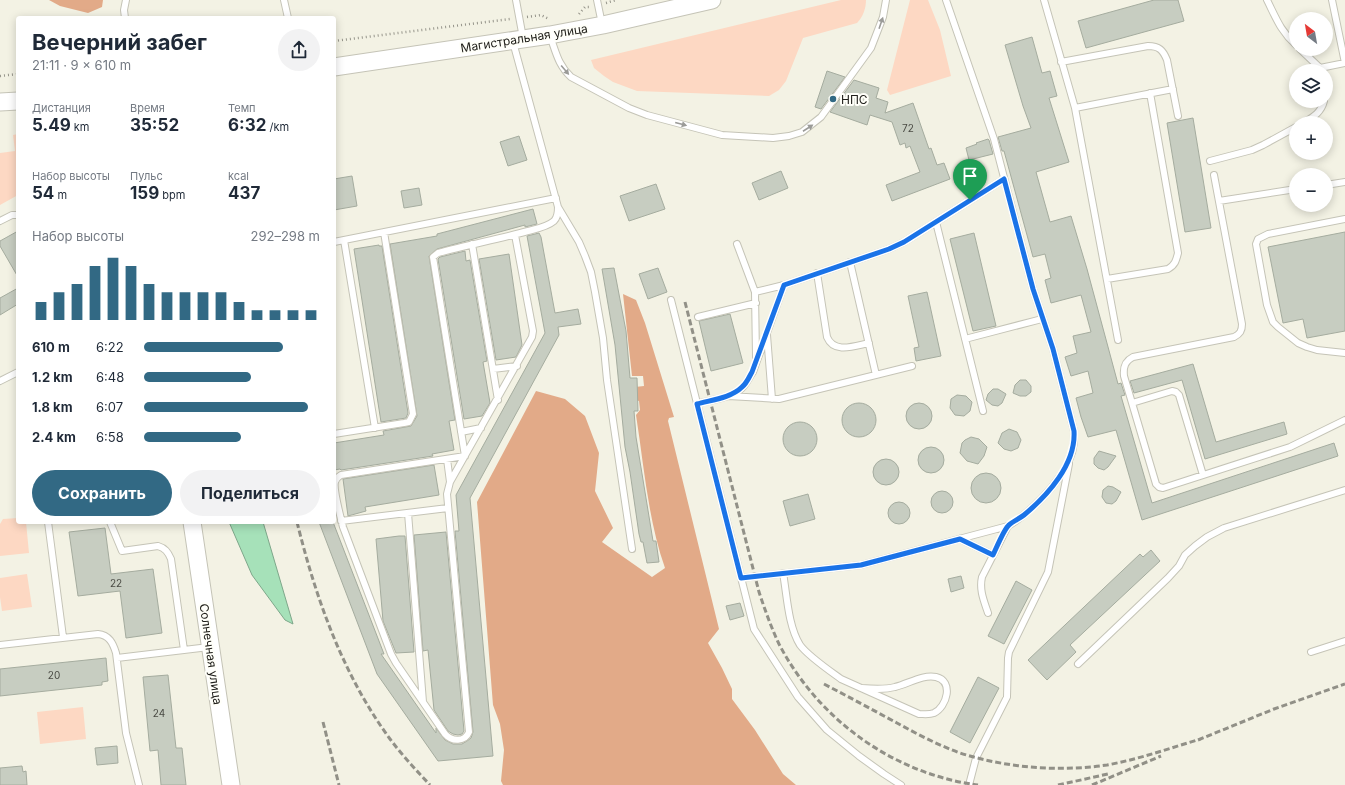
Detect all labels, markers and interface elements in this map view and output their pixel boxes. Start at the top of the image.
north arrow [1289,12,1333,56]
map controls [1289,12,1333,212]
one-way arrow [879,16,885,28]
street label: Магистральная улица [459,21,589,55]
text: Вечерний забег [32,29,207,55]
button: share [278,29,320,71]
text: 21:11 · 9 × 610 m [32,57,131,73]
button: layers [1289,64,1333,108]
one-way arrow [560,65,569,75]
place label: НПС [841,92,868,107]
marker: НПС [828,94,838,104]
text: Дистанция [32,101,91,115]
text: Время [130,101,165,115]
text: Темп [228,101,256,115]
text: 5.49 [32,115,71,135]
text: 35:52 [130,115,179,135]
text: 6:32 [228,115,266,135]
button: + [1289,116,1333,160]
text: km [71,120,89,134]
text: /km [266,120,289,134]
one-way arrow [675,122,687,128]
house number: 72 [902,122,914,134]
one-way arrow [802,124,813,132]
pin [953,159,987,200]
icon: arrive [959,165,981,187]
button: − [1289,168,1333,212]
text: Набор высоты [32,169,110,183]
text: Пульс [130,169,163,183]
text: kcal [228,169,249,183]
text: 54 [32,183,54,203]
text: 159 [130,183,159,203]
text: 437 [228,183,260,203]
text: m [54,188,67,202]
text: bpm [159,188,185,202]
text: Набор высоты [32,228,124,244]
text: 292–298 m [251,228,320,244]
text: 610 m [32,339,70,355]
text: 6:22 [96,339,124,355]
text: 1.2 km [32,369,73,385]
text: 6:48 [96,369,124,385]
text: 1.8 km [32,399,73,415]
text: 6:07 [96,399,123,415]
text: 2.4 km [32,429,76,445]
text: 6:58 [96,429,124,445]
button: Сохранить [32,470,172,516]
button: Поделиться [180,470,320,516]
house number: 22 [110,577,122,589]
street label: Солнечная улица [196,602,226,706]
house number: 20 [48,669,60,681]
house number: 24 [153,707,165,719]

